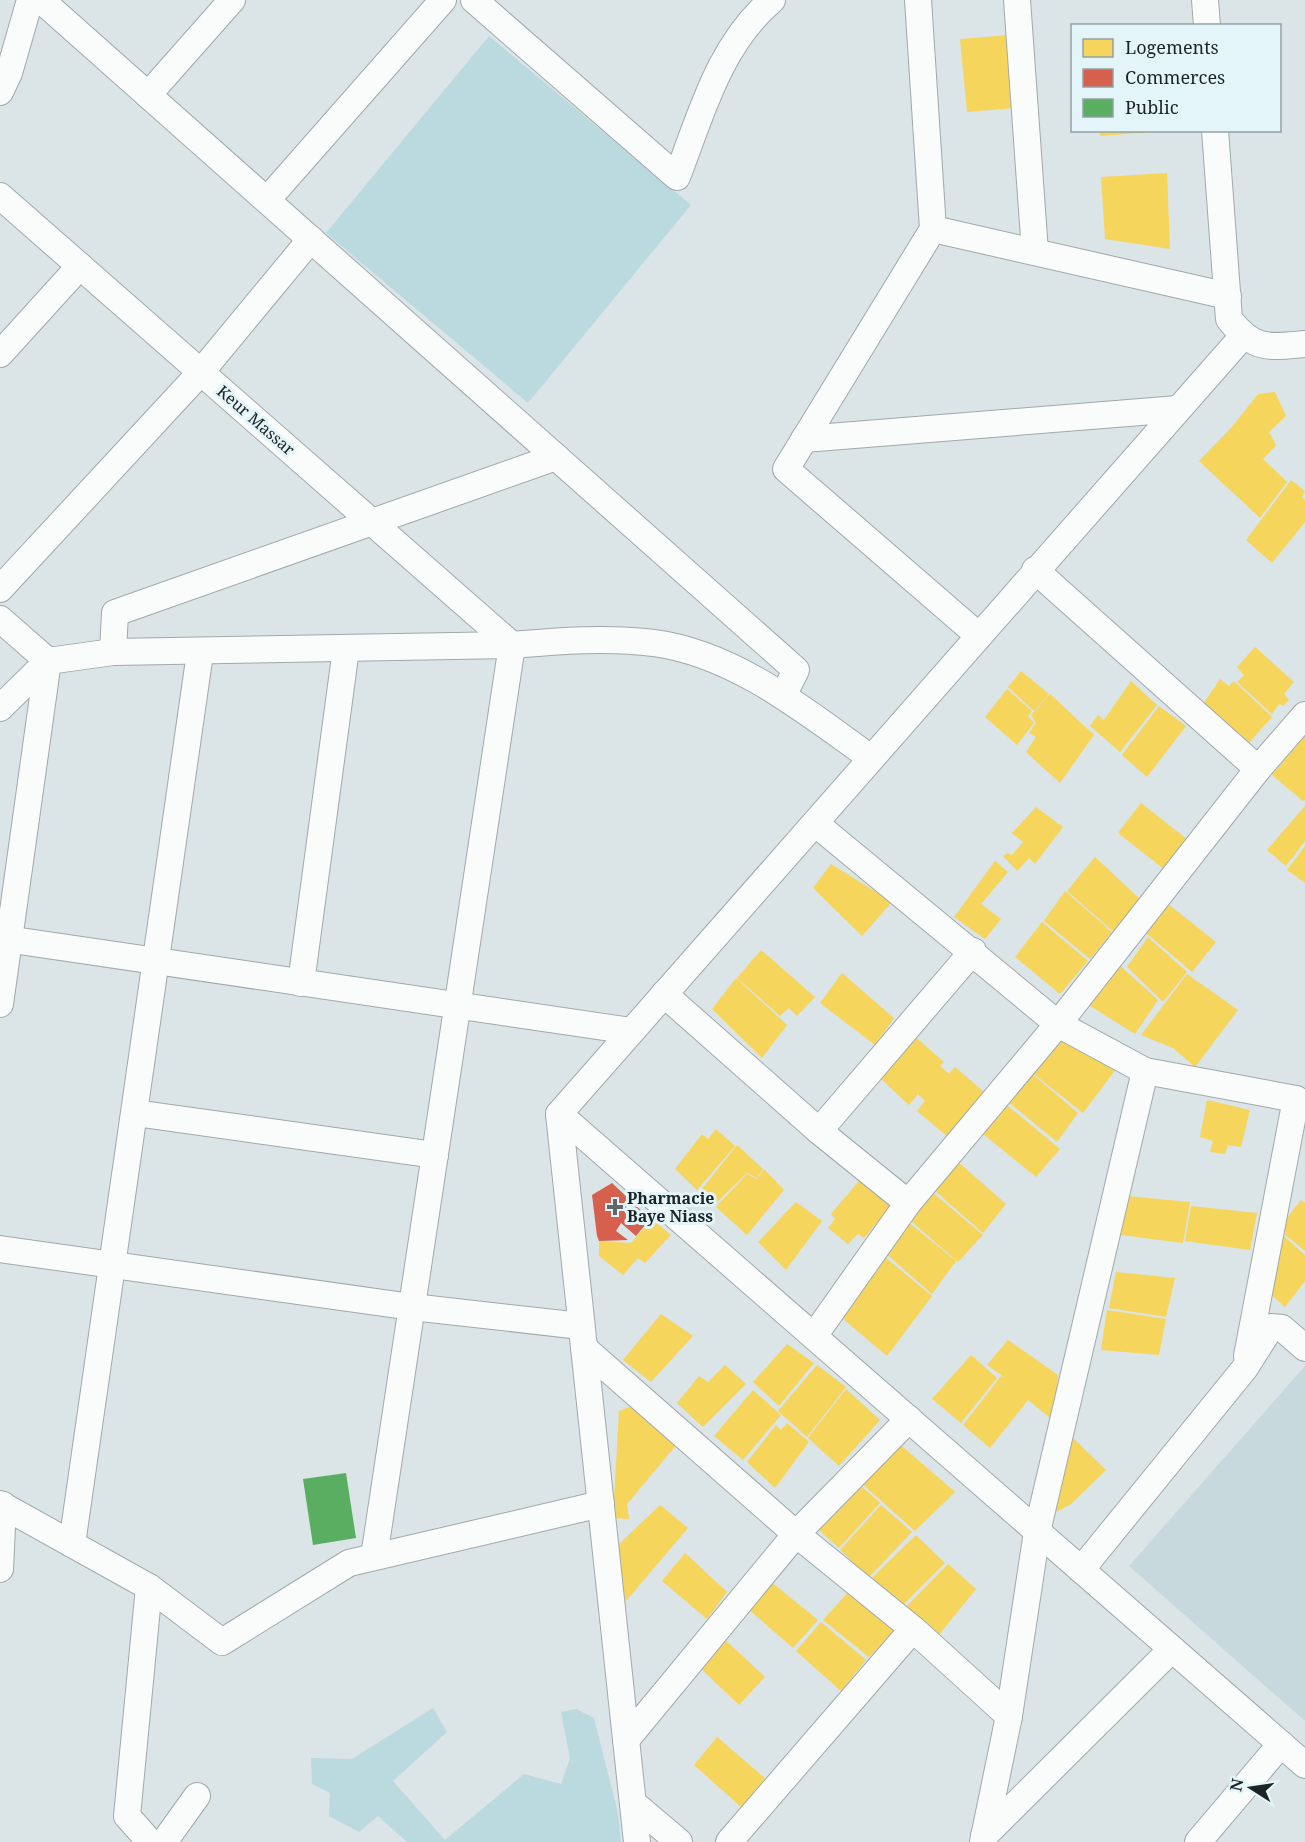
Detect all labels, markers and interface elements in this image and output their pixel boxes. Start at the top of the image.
legend [1071,24,1281,132]
text: Logements [1125,35,1219,59]
text: Commerces [1125,65,1225,89]
text: Public [1125,95,1179,119]
street label: Keur Massar [212,380,300,460]
place label: Pharmacie Baye Niass [627,1187,714,1227]
marker: Pharmacie Baye Niass [608,1200,622,1214]
north arrow [1221,1758,1281,1818]
text: N [1224,1776,1248,1793]

